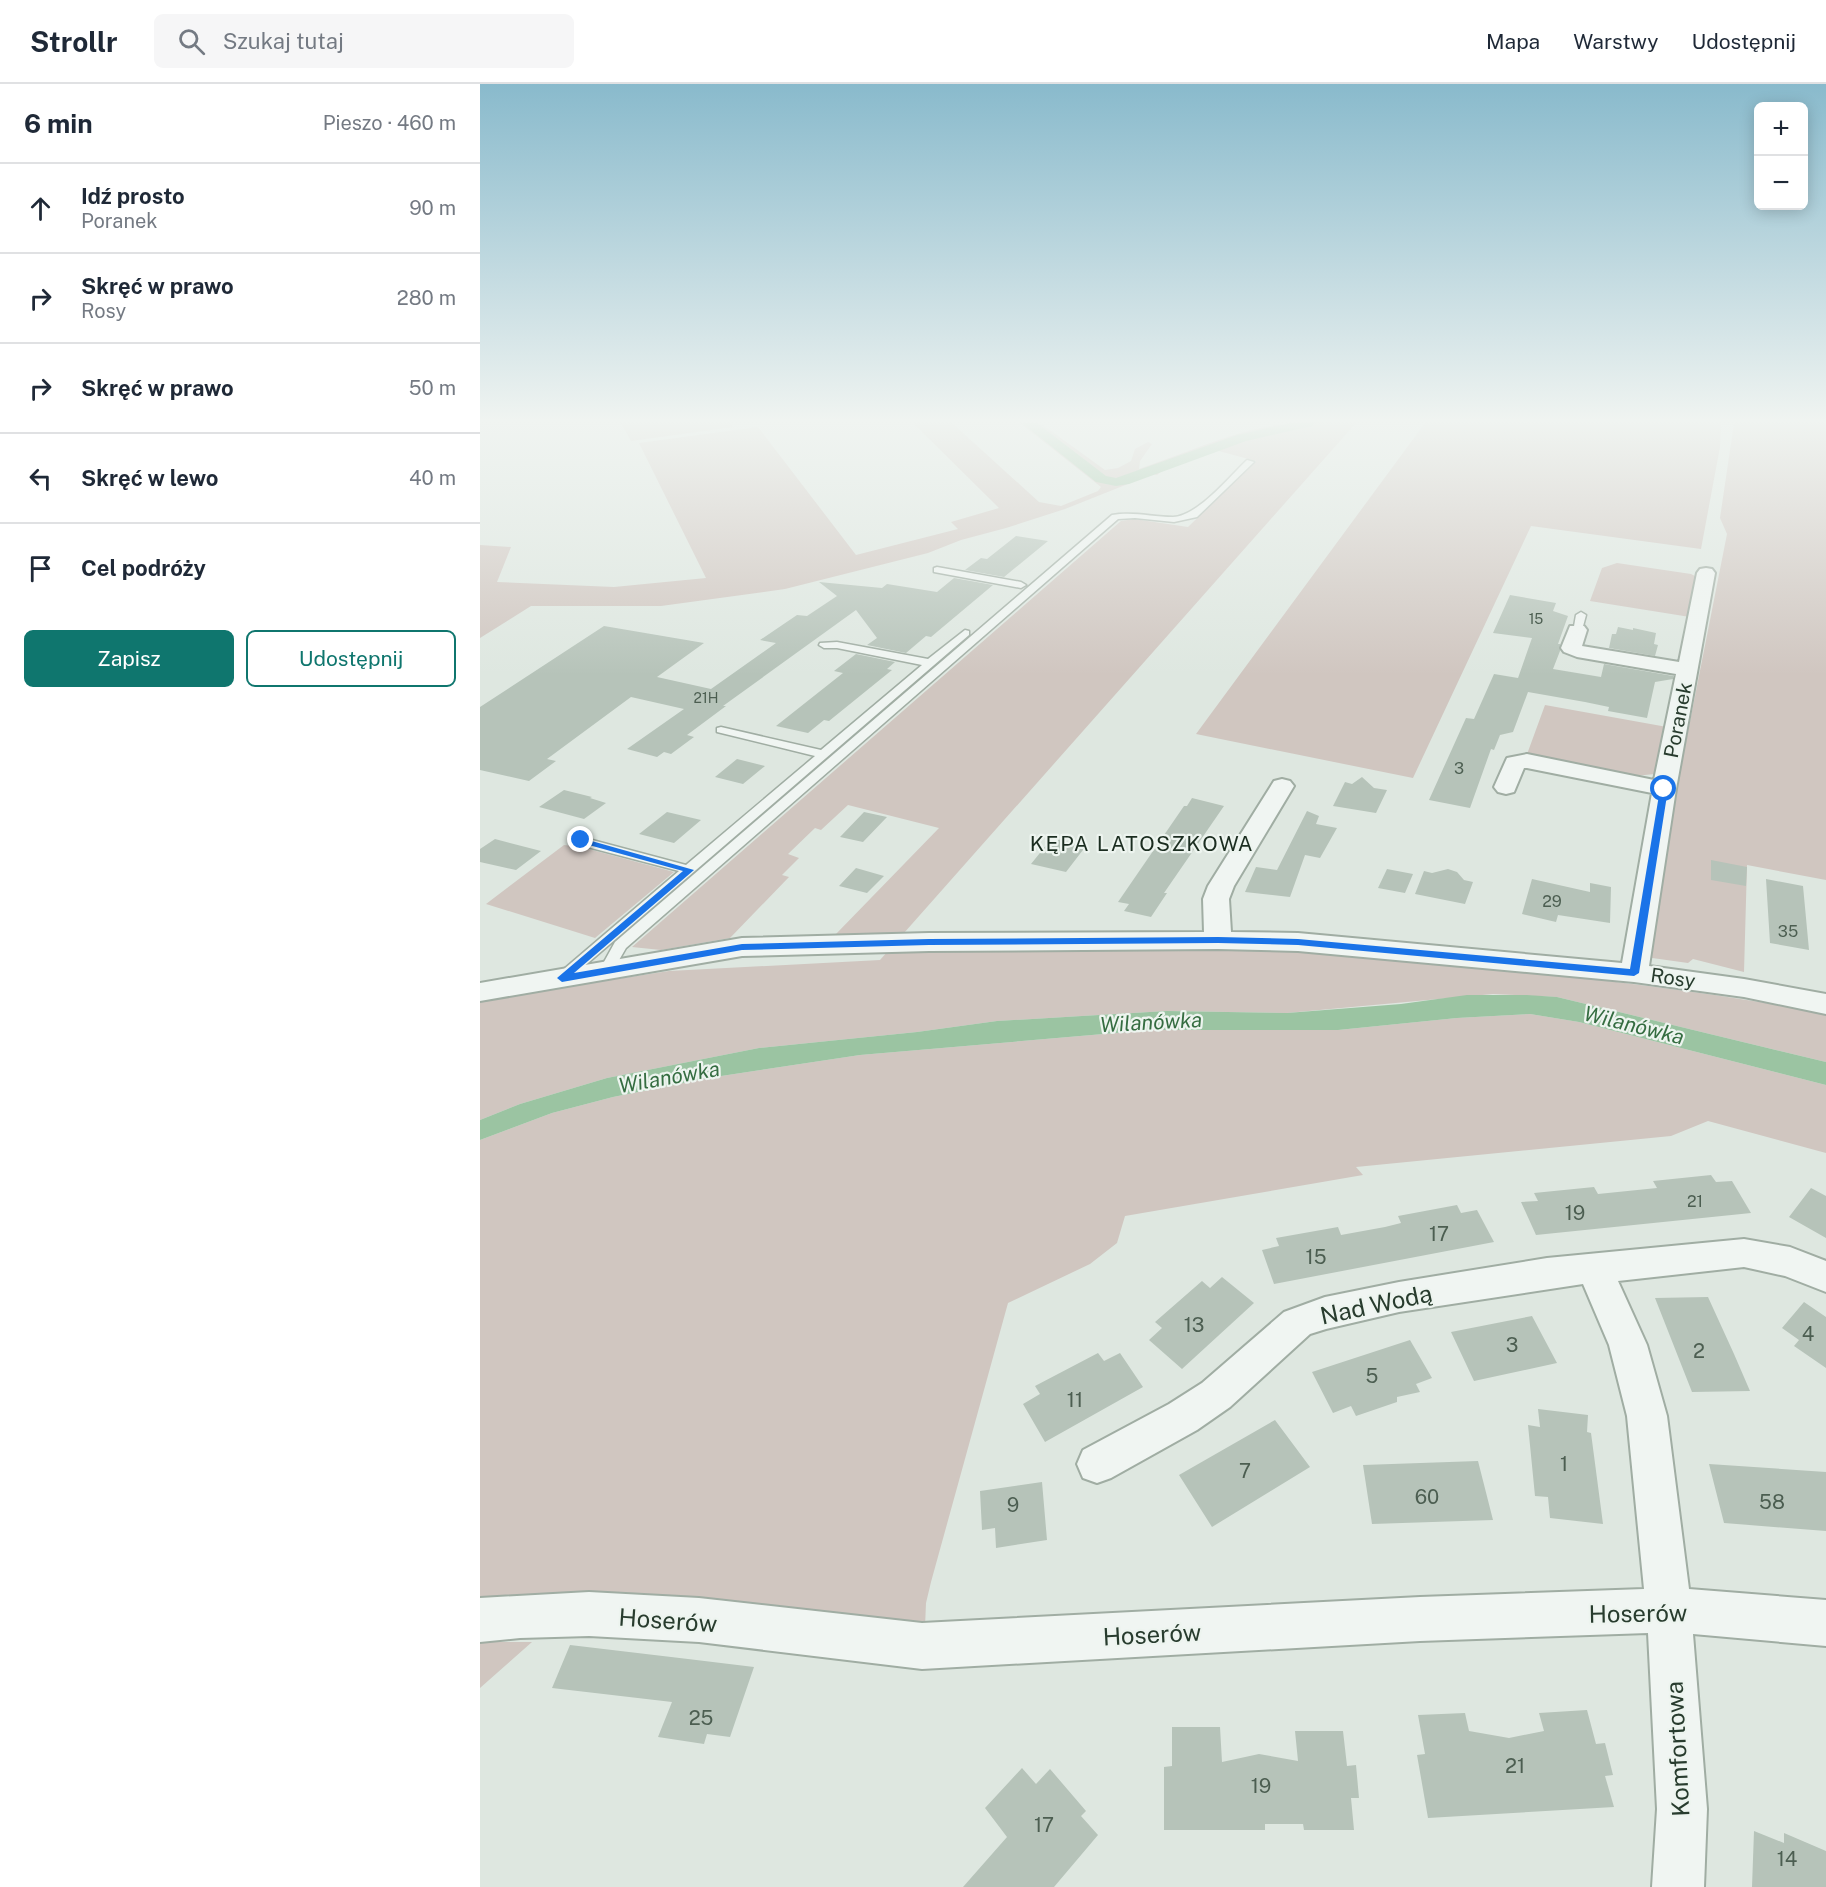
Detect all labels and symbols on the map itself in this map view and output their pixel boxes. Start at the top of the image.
house number: 15 [1529,611,1543,627]
street label: Poranek [1659,680,1697,760]
house number: 21H [694,690,718,706]
house number: 3 [1454,759,1464,778]
route start [1650,775,1676,801]
route end [567,826,593,852]
district label: KĘPA LATOSZKOWA [1030,831,1254,856]
house number: 29 [1542,892,1562,911]
house number: 35 [1778,922,1798,941]
street label: Rosy [1649,963,1697,993]
water label: Wilanówka [1581,1000,1687,1050]
water label: Wilanówka [1099,1007,1203,1037]
water label: Wilanówka [616,1056,722,1098]
house number: 21 [1687,1192,1703,1211]
house number: 19 [1565,1201,1585,1225]
house number: 17 [1429,1222,1449,1246]
house number: 15 [1306,1245,1326,1269]
street label: Nad Wodą [1317,1278,1435,1330]
house number: 13 [1184,1313,1204,1337]
house number: 4 [1802,1322,1814,1346]
house number: 3 [1506,1333,1518,1357]
house number: 2 [1693,1339,1705,1363]
house number: 5 [1366,1364,1378,1388]
house number: 11 [1067,1388,1083,1412]
house number: 1 [1560,1452,1568,1476]
house number: 7 [1239,1459,1251,1483]
house number: 60 [1415,1485,1439,1509]
house number: 58 [1759,1490,1785,1514]
house number: 9 [1007,1493,1019,1517]
street label: Hoserów [1588,1598,1688,1628]
street label: Hoserów [618,1603,719,1637]
street label: Hoserów [1102,1617,1202,1651]
street label: Komfortowa [1659,1681,1695,1817]
house number: 25 [689,1706,713,1730]
house number: 21 [1505,1754,1525,1778]
house number: 19 [1251,1774,1271,1798]
house number: 17 [1034,1813,1054,1837]
house number: 14 [1777,1847,1797,1871]

